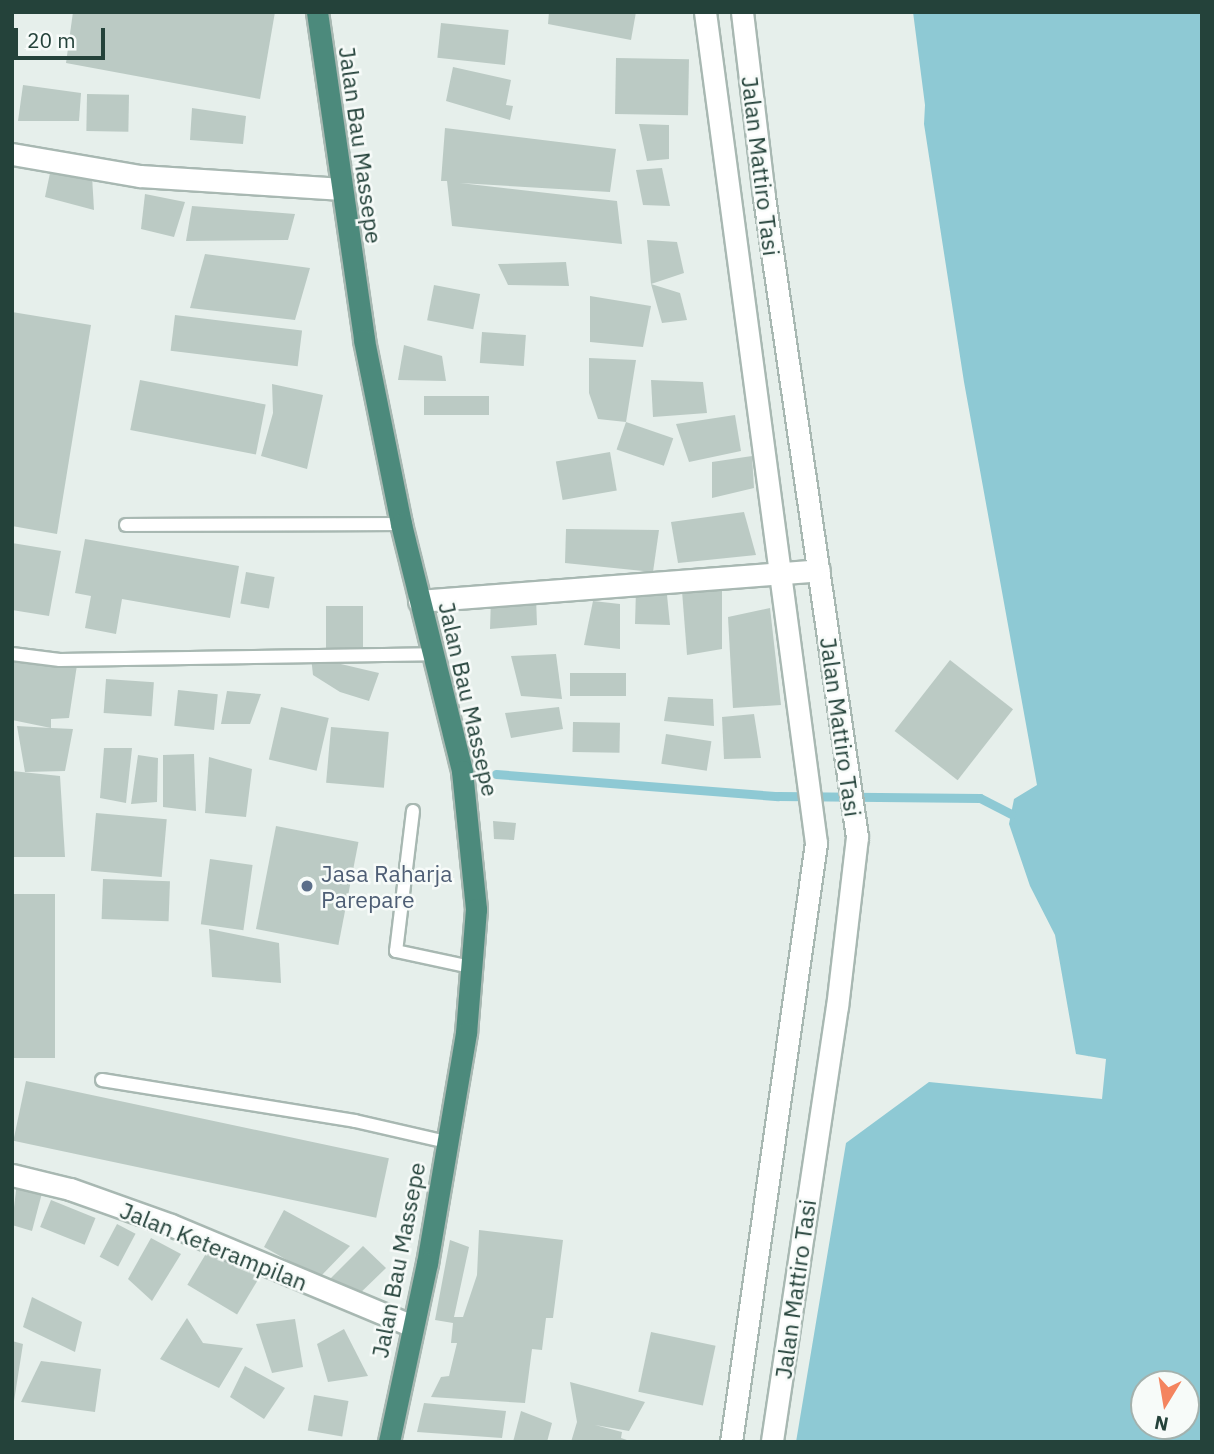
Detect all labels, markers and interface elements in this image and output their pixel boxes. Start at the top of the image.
scale bar [18,14,108,58]
text: 20 m [27,26,76,54]
street label: Jalan Bau Massepe [334,45,388,245]
street label: Jalan Mattiro Tasi [736,74,786,258]
street label: Jalan Bau Massepe [433,599,505,799]
street label: Jalan Mattiro Tasi [815,635,867,819]
place label: Jasa Raharja Parepare [321,859,453,913]
marker: Jasa Raharja Parepare [299,878,315,894]
street label: Jalan Bau Massepe [366,1160,430,1360]
street label: Jalan Keterampilan [116,1196,312,1296]
street label: Jalan Mattiro Tasi [769,1197,821,1381]
north arrow [1130,1370,1200,1440]
text: N [1152,1411,1170,1437]

